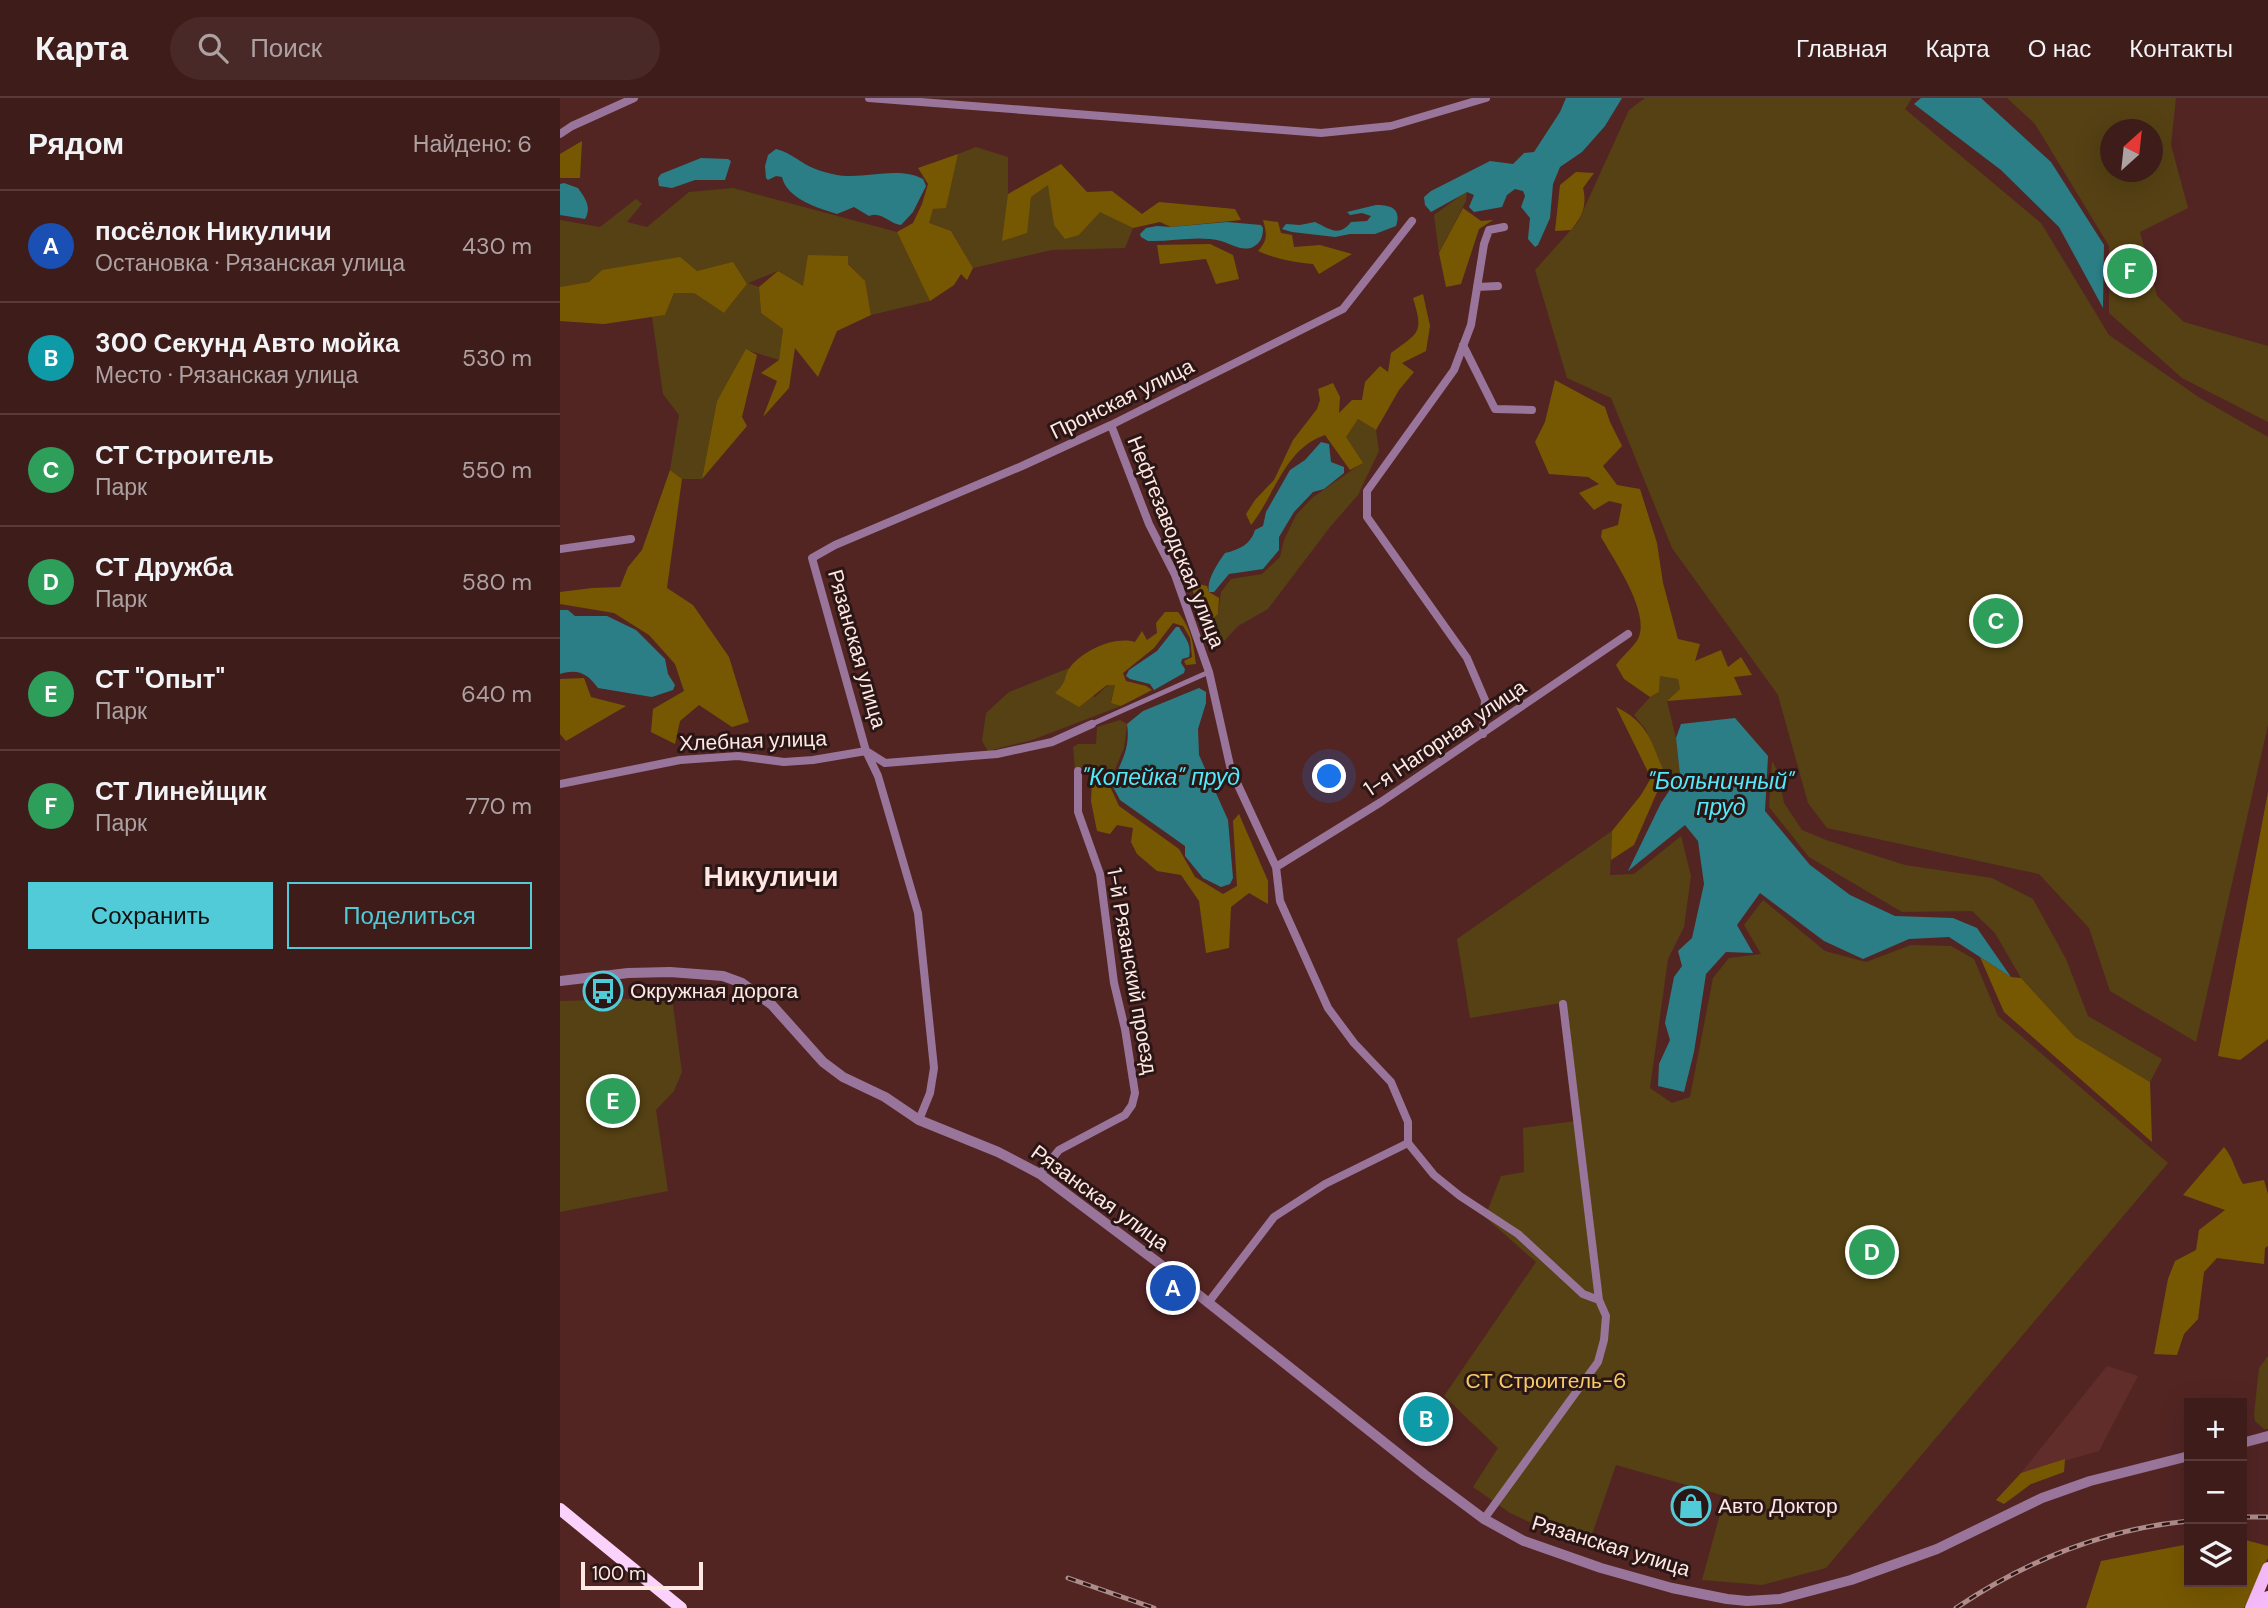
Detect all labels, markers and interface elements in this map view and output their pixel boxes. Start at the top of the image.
search box [170,17,660,80]
text: Карта [35,27,128,70]
icon: search [194,29,232,67]
text: Поиск [250,31,322,65]
text: Главная [1796,33,1887,64]
text: Карта [1925,33,1990,64]
text: О нас [2028,33,2091,64]
text: Контакты [2129,33,2233,64]
north arrow [2100,119,2163,182]
text: Рядом [28,124,124,163]
text: Найдено: 6 [413,129,532,159]
text: посёлок Никуличи [95,214,332,248]
text: A [43,231,59,261]
text: 430 m [462,231,532,261]
pin: F [2107,245,2153,297]
text: Остановка · Рязанская улица [95,248,405,278]
text: 300 Секунд Авто мойка [95,326,399,360]
text: B [44,343,58,373]
text: 530 m [462,343,532,373]
street label: Пронская улица [1045,352,1199,446]
text: Место · Рязанская улица [95,360,358,390]
street label: Нефтезаводская улица [1121,432,1232,653]
text: СТ Строитель [95,438,274,472]
text: C [43,455,59,485]
text: 550 m [462,455,532,485]
text: Парк [95,472,147,502]
text: СТ Дружба [95,550,233,584]
street label: Рязанская улица [821,566,893,732]
text: D [43,567,59,597]
text: 580 m [462,567,532,597]
text: Парк [95,584,147,614]
pin: C [1973,595,2019,647]
text: СТ "Опыт" [95,662,225,696]
street label: 1-я Нагорная улица [1358,673,1532,803]
text: E [44,679,58,709]
text: 640 m [461,679,532,709]
text: Парк [95,696,147,726]
street label: Хлебная улица [679,724,828,758]
your location [1312,759,1346,793]
water label: "Копейка" пруд [1082,762,1240,792]
water label: "Больничный" пруд [1648,766,1796,822]
text: СТ Линейщик [95,774,266,808]
text: F [45,791,57,821]
text: 770 m [465,791,532,821]
text: Парк [95,808,147,838]
district label: Никуличи [703,858,839,895]
street label: 1-й Рязанский проезд [1100,866,1164,1076]
button: Сохранить [28,882,273,949]
button: Поделиться [287,882,532,949]
bus stop icon: Окружная дорога [582,970,624,1012]
place label: Окружная дорога [630,977,798,1005]
pin: E [590,1075,636,1127]
street label: Рязанская улица [1025,1138,1175,1258]
pin: D [1849,1226,1895,1278]
pin: A [1150,1262,1196,1314]
park label: СТ Строитель-6 [1466,1367,1626,1395]
pin: B [1403,1393,1449,1445]
map controls [2184,1398,2247,1587]
button: + [2184,1398,2247,1461]
button: − [2184,1461,2247,1524]
shop icon: Авто Доктор [1670,1485,1712,1527]
place label: Авто Доктор [1718,1492,1838,1520]
street label: Рязанская улица [1528,1509,1694,1583]
button: layers [2184,1524,2247,1587]
scale bar [581,1559,704,1591]
text: 100 m [592,1561,646,1586]

